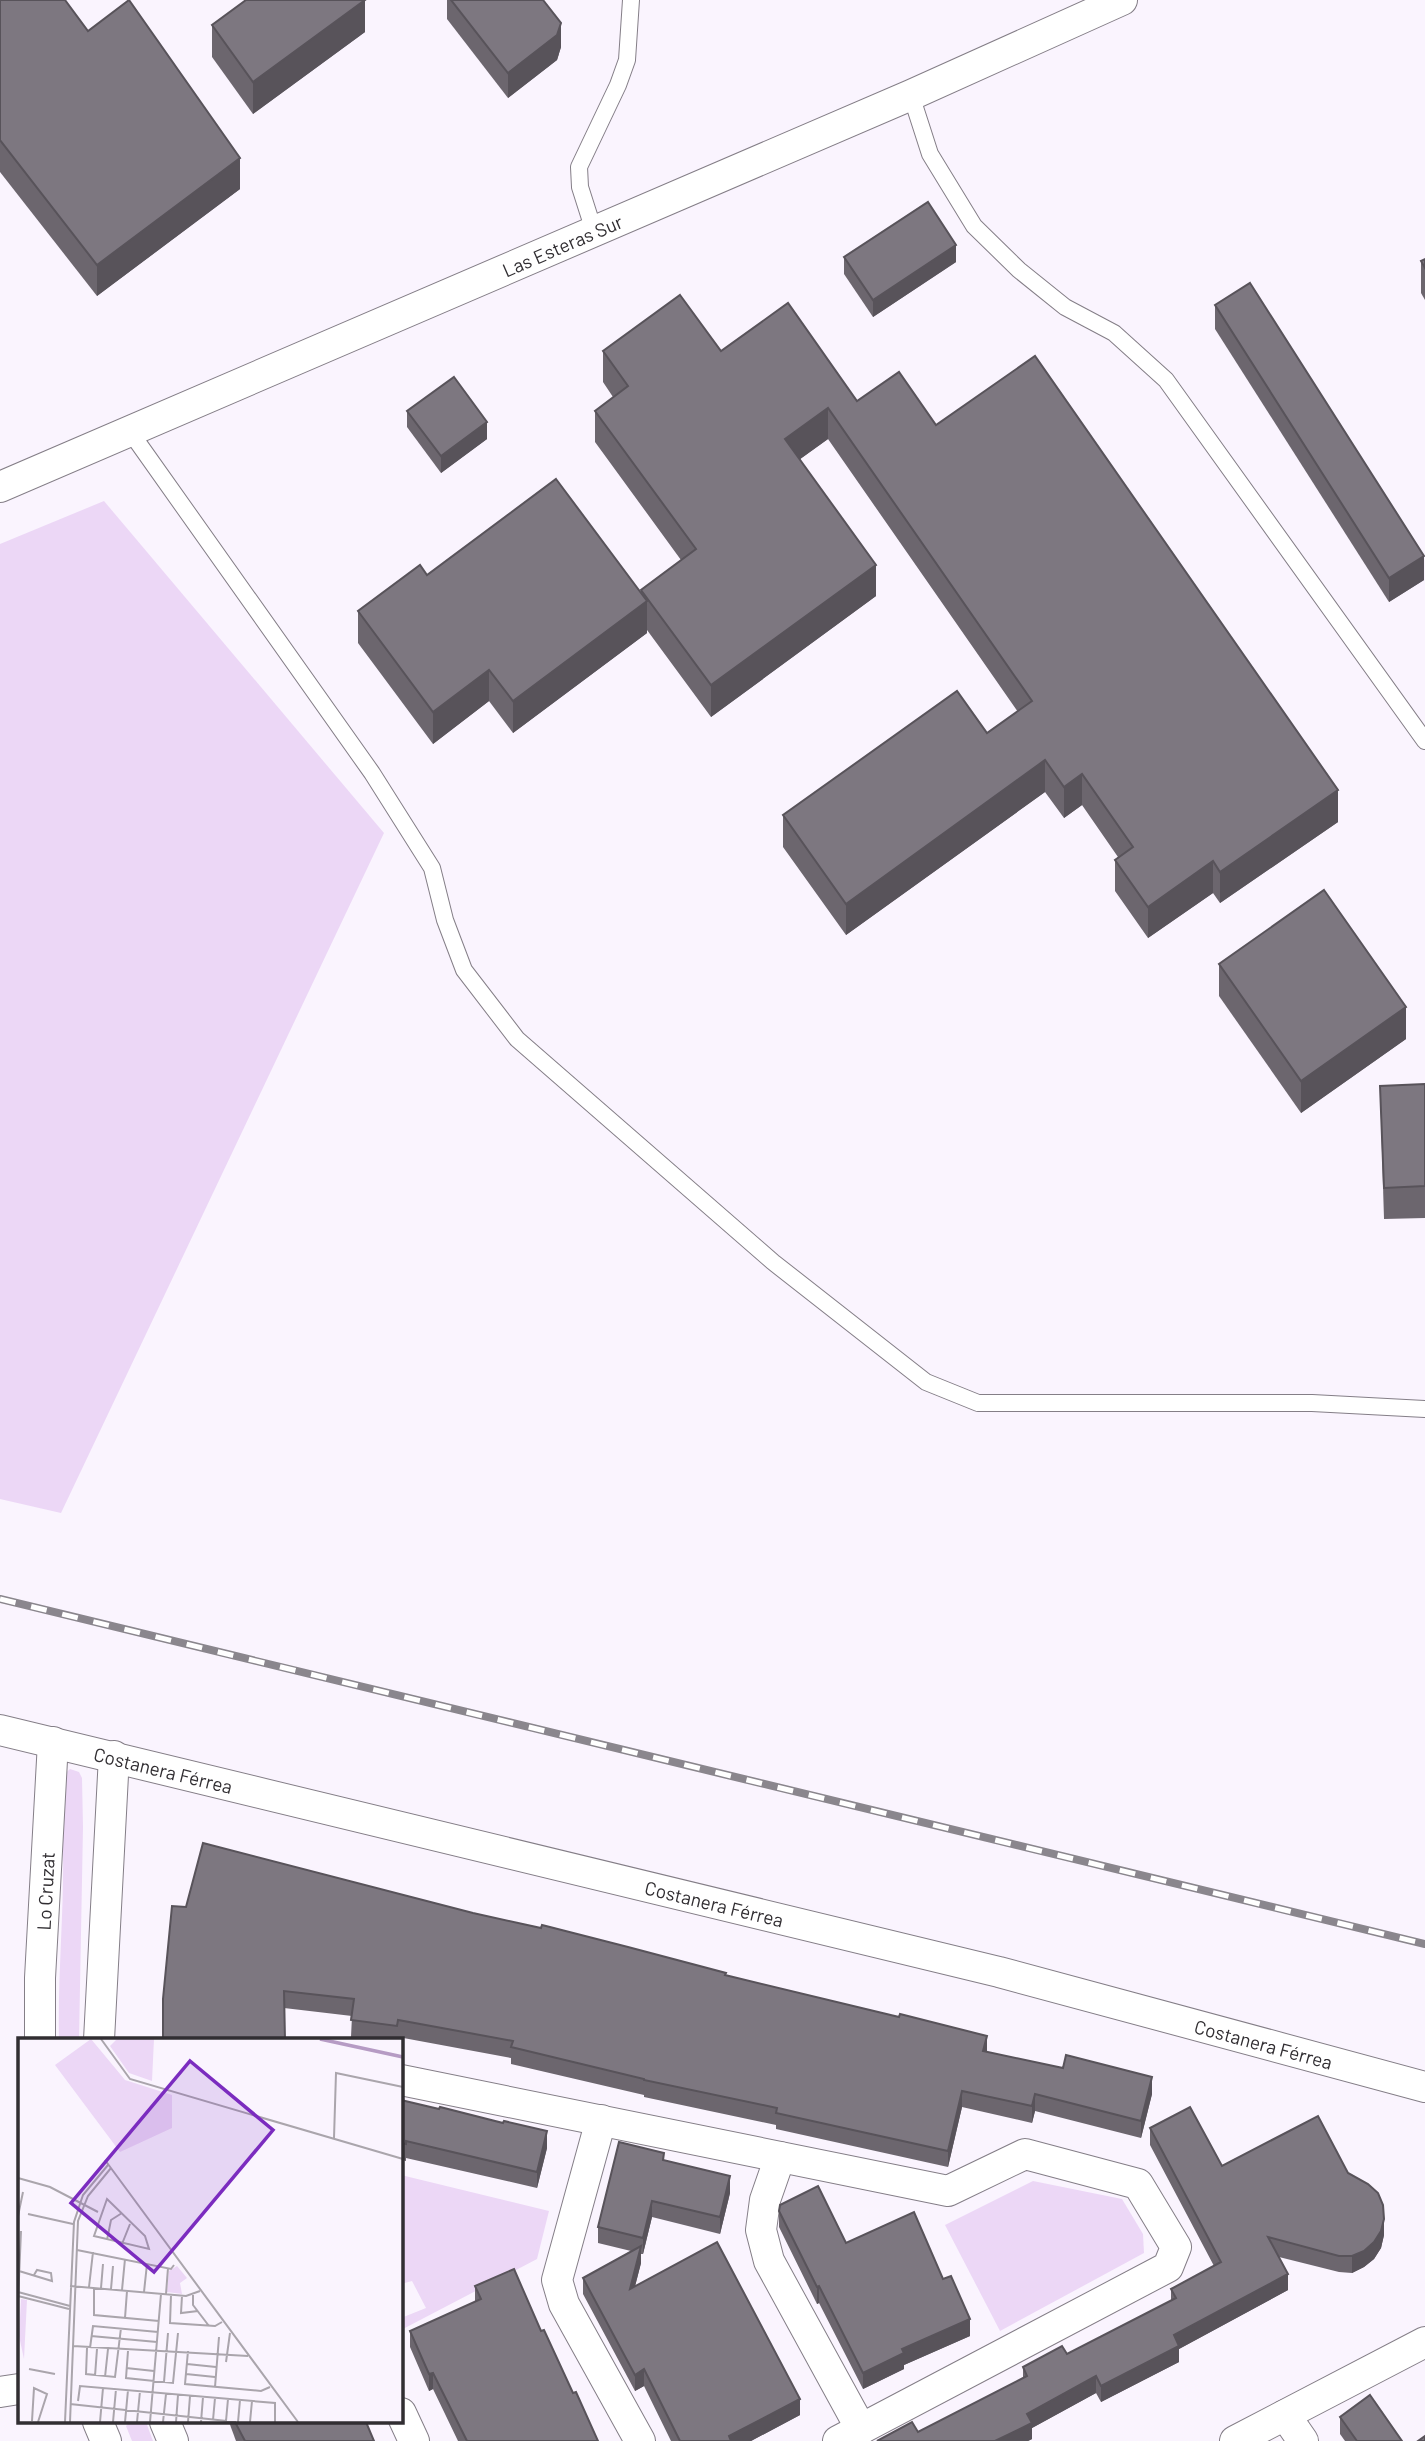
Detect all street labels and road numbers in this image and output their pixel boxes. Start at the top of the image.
street label: Las Esteras Sur [499,209,626,281]
street label: Costanera Férrea [92,1742,235,1797]
street label: Lo Cruzat [31,1851,58,1931]
street label: Costanera Férrea [643,1875,786,1931]
street label: Costanera Férrea [1192,2014,1335,2073]

